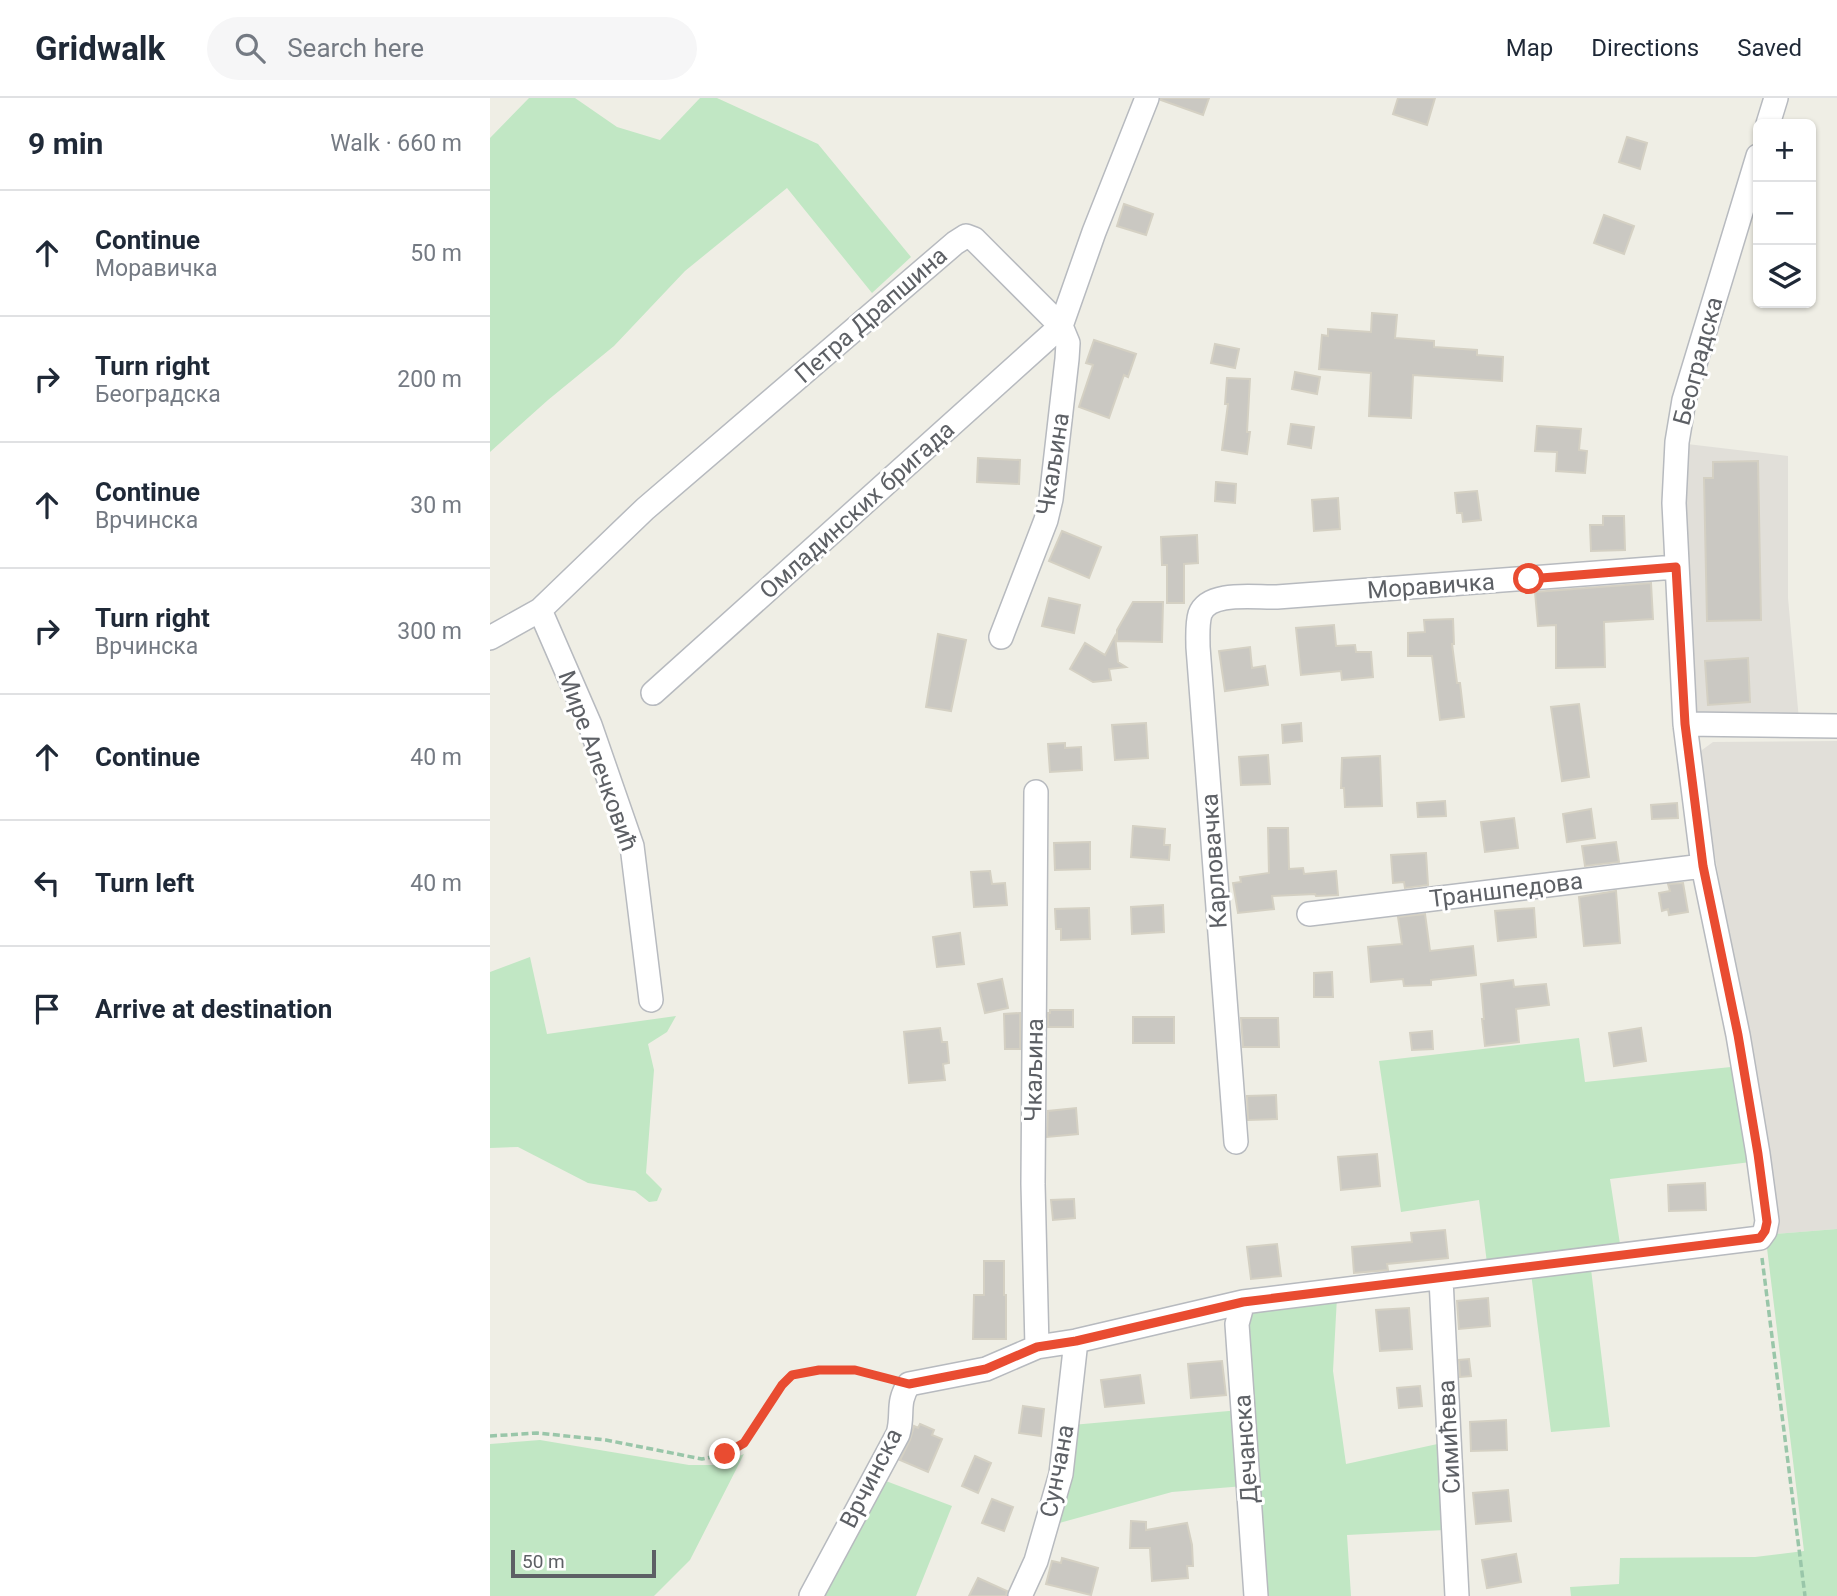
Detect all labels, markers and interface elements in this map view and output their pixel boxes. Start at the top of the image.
search box [207,17,697,80]
text: Gridwalk [35,29,165,68]
icon: search [231,29,269,67]
text: Search here [287,33,424,63]
text: Map [1506,34,1553,62]
text: Directions [1591,34,1699,62]
text: Saved [1737,34,1802,62]
map controls [1753,119,1816,308]
button: + [1753,119,1816,182]
text: 9 min [28,126,103,161]
text: Walk · 660 m [330,130,462,157]
button: − [1753,182,1816,245]
text: Continue [95,225,200,255]
icon: ahead [28,234,66,272]
text: 50 m [410,240,462,267]
street label: Петра Драпшина [789,241,953,389]
button: layers [1753,245,1816,308]
text: Моравичка [95,255,218,282]
street label: Београдска [1667,294,1729,428]
text: Turn right [95,351,210,381]
icon: right [28,360,66,398]
text: 200 m [397,366,462,393]
text: Београдска [95,381,221,408]
street label: Чкаљина [1031,411,1075,517]
street label: Омладинских бригада [754,415,960,605]
text: Continue [95,477,200,507]
icon: ahead [28,486,66,524]
text: 30 m [410,492,462,519]
text: Врчинска [95,507,198,534]
route start [1513,563,1544,594]
street label: Моравичка [1366,568,1496,604]
text: Turn right [95,603,210,633]
icon: right [28,612,66,650]
text: 300 m [397,618,462,645]
text: Врчинска [95,633,198,660]
street label: Мире Алечковић [552,667,644,855]
icon: ahead [28,738,66,776]
text: Continue [95,742,200,772]
text: 40 m [410,744,462,771]
street label: Карловачка [1195,793,1233,929]
icon: left [28,864,66,902]
street label: Траншпедова [1428,867,1584,913]
text: Turn left [95,868,194,898]
text: 40 m [410,870,462,897]
icon: arrive [28,990,66,1028]
text: Arrive at destination [95,994,332,1024]
street label: Чкаљина [1019,1018,1049,1122]
street label: Симићева [1432,1379,1466,1495]
street label: Дечанска [1228,1394,1264,1504]
street label: Сунчана [1034,1422,1080,1520]
street label: Врчинска [834,1424,908,1532]
route end [709,1438,740,1469]
scale bar [511,1547,656,1579]
text: 50 m [522,1550,565,1573]

